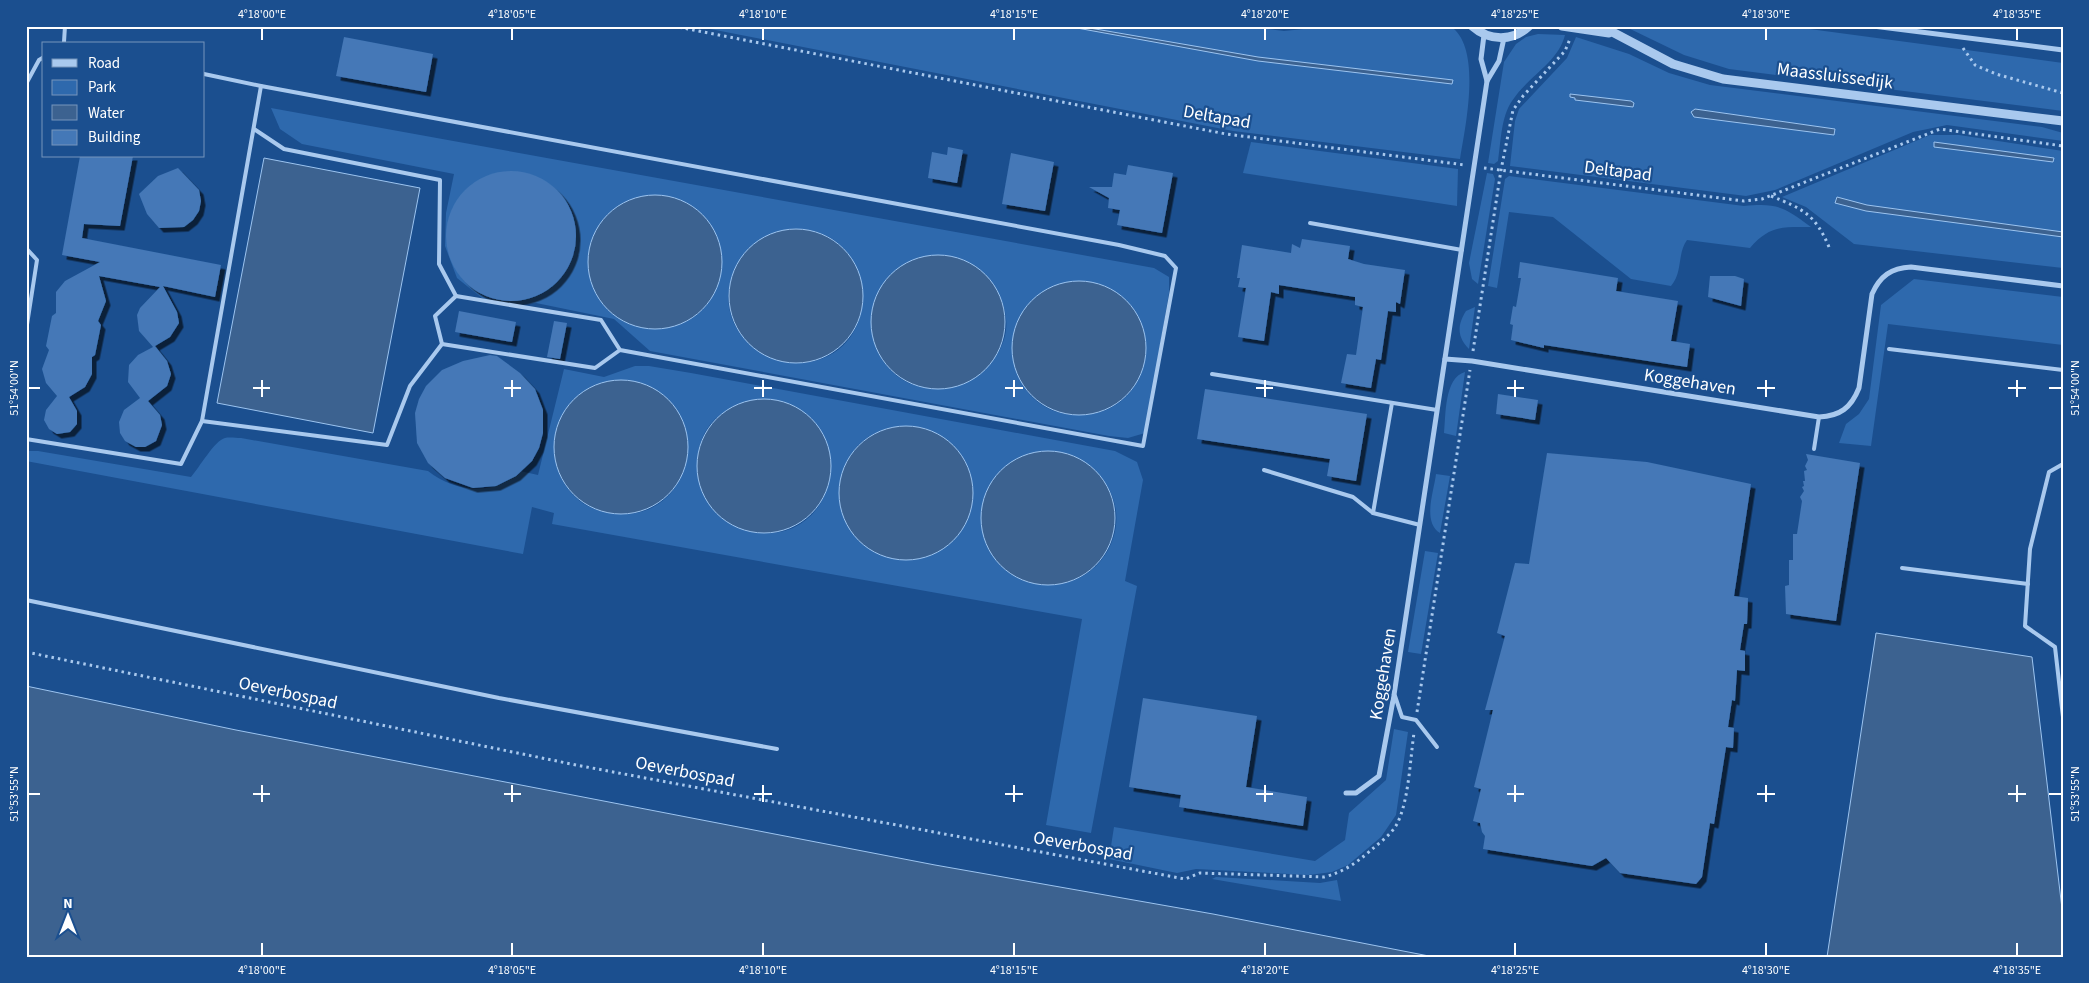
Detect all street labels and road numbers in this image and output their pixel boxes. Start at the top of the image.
street label: Maassluissedijk [1775,56,1895,96]
street label: Deltapad [1181,99,1253,135]
street label: Deltapad [1583,154,1653,188]
street label: Koggehaven [1642,362,1738,402]
street label: Koggehaven [1363,626,1403,722]
street label: Oeverbospad [236,670,340,716]
street label: Oeverbospad [633,750,737,794]
street label: Oeverbospad [1031,825,1135,867]

